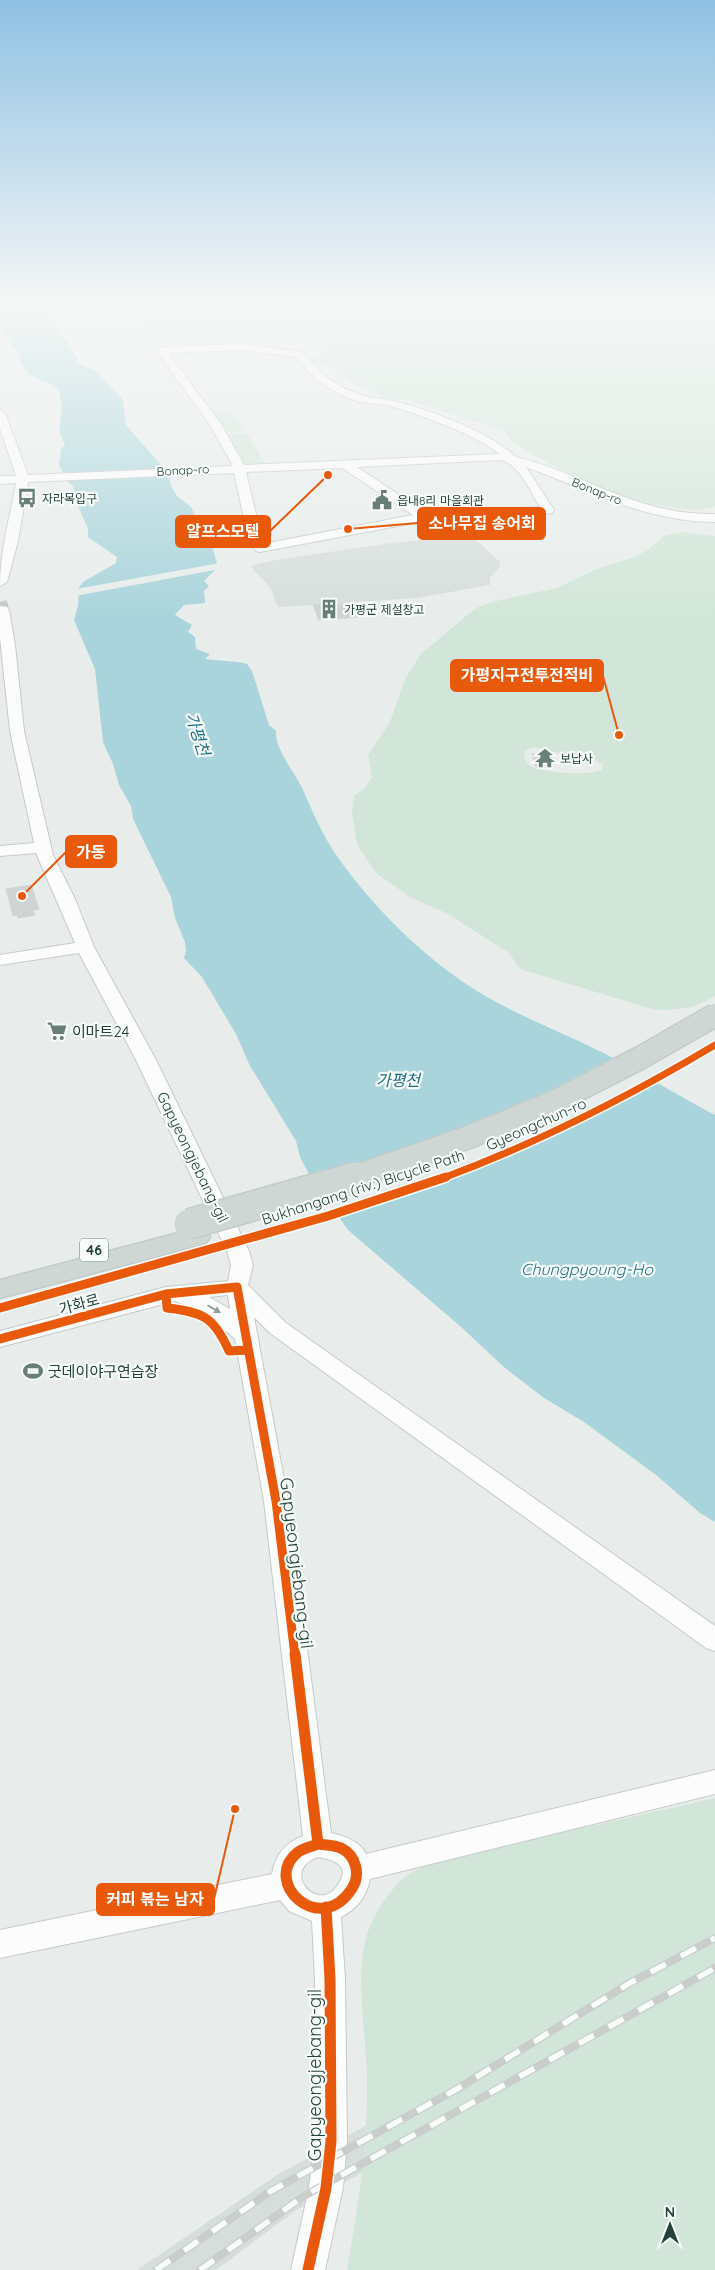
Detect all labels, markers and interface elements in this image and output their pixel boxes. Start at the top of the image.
street label: Bonap-ro [156,461,210,479]
street label: Bonap-ro [570,474,624,508]
bus stop icon: 자라목입구 [16,487,38,509]
public building icon: 읍내8리 마을회관 [371,489,393,511]
place label: 자라목입구 [42,491,97,506]
place label: 읍내8리 마을회관 [397,493,484,508]
callout: 소나무집 송어회 [418,508,545,539]
text: 소나무집 송어회 [428,513,536,533]
callout: 알프스모텔 [176,516,270,547]
text: 알프스모텔 [186,521,260,541]
building icon: 가평군 제설창고 [318,598,340,620]
place label: 가평군 제설창고 [344,602,425,617]
callout: 가평지구전투전적비 [451,660,603,691]
text: 가평지구전투전적비 [461,665,593,685]
water label: 가평천 [182,710,215,760]
temple icon: 보납사 [534,747,556,769]
place label: 보납사 [560,751,593,766]
callout: 가동 [66,836,116,867]
text: 가동 [76,842,106,862]
supermarket icon: 이마트24 [46,1020,68,1042]
place label: 이마트24 [72,1022,129,1041]
water label: 가평천 [376,1070,422,1090]
street label: Gapyeongjebang-gil [153,1088,233,1226]
street label: Gyeongchun-ro [483,1093,589,1155]
street label: Bukhangang (riv.) Bicycle Path [259,1145,467,1229]
road number: 46 [80,1238,108,1262]
water label: Chungpyoung-Ho [521,1259,654,1279]
street label: 가화로 [57,1289,101,1319]
one-way arrow [208,1304,221,1313]
sports icon: 굿데이야구연습장 [22,1360,44,1382]
place label: 굿데이야구연습장 [48,1362,159,1381]
street label: Gapyeongjebang-gil [275,1476,319,1650]
callout: 커피 볶는 남자 [97,1884,214,1915]
text: 커피 볶는 남자 [106,1889,204,1909]
street label: Gapyeongjebang-gil [303,1989,326,2161]
north arrow [645,2200,695,2250]
text: N [665,2203,675,2221]

